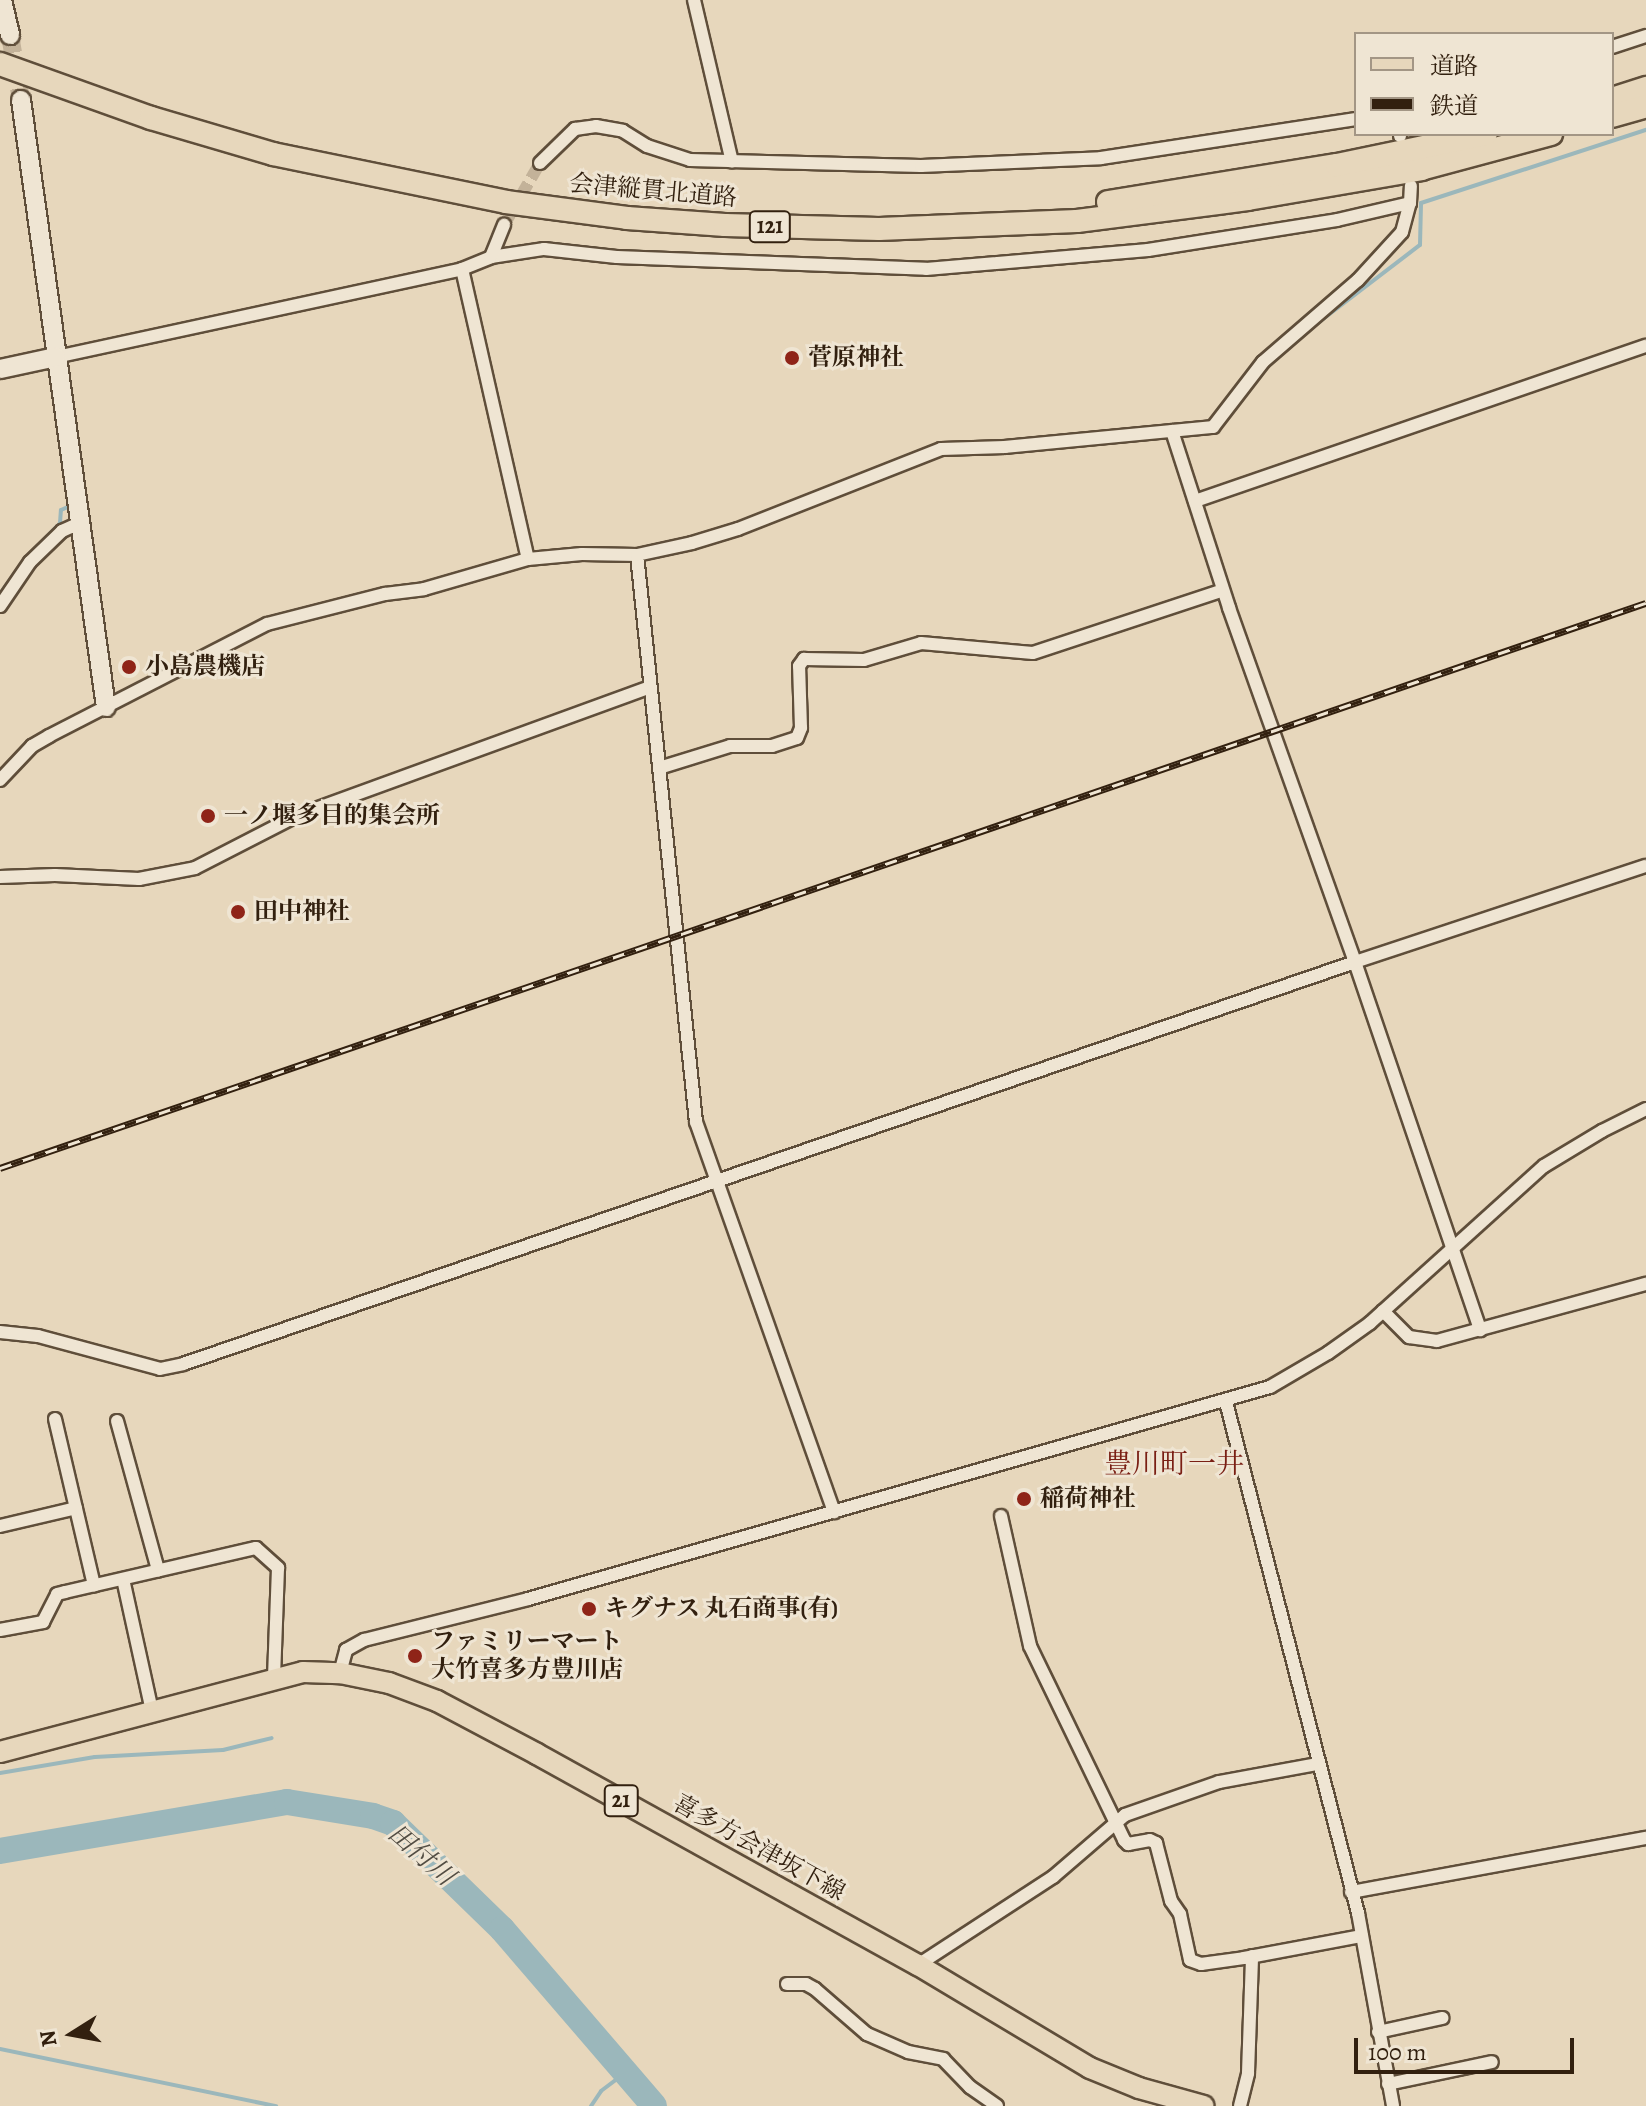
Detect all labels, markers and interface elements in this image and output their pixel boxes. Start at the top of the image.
legend [1354,32,1614,136]
text: 道路 [1430,50,1478,82]
text: 鉄道 [1430,90,1478,122]
street label: 会津縦貫北道路 [568,169,738,213]
road number: 121 [748,209,792,245]
place label: 菅原神社 [808,344,904,372]
marker: 菅原神社 [783,349,801,367]
place label: 小島農機店 [145,653,265,681]
marker: 小島農機店 [120,658,138,676]
place label: 一ノ堰多目的集会所 [224,802,440,830]
marker: 一ノ堰多目的集会所 [199,807,217,825]
place label: 田中神社 [254,898,350,926]
marker: 田中神社 [229,903,247,921]
district label: 豊川町一井 [1104,1447,1244,1481]
place label: 稲荷神社 [1040,1485,1136,1513]
marker: 稲荷神社 [1015,1490,1033,1508]
place label: キグナス 丸石商事(有) [605,1595,839,1623]
marker: キグナス 丸石商事(有) [580,1600,598,1618]
place label: ファミリーマート 大竹喜多方豊川店 [431,1628,623,1684]
marker: ファミリーマート 大竹喜多方豊川店 [406,1647,424,1665]
road number: 21 [603,1783,639,1819]
street label: 喜多方会津坂下線 [668,1789,850,1907]
water label: 田付川 [381,1818,461,1892]
north arrow [32,1994,112,2074]
scale bar [1358,2022,1578,2072]
text: N [32,2028,65,2049]
text: 100 m [1368,2036,1427,2068]

